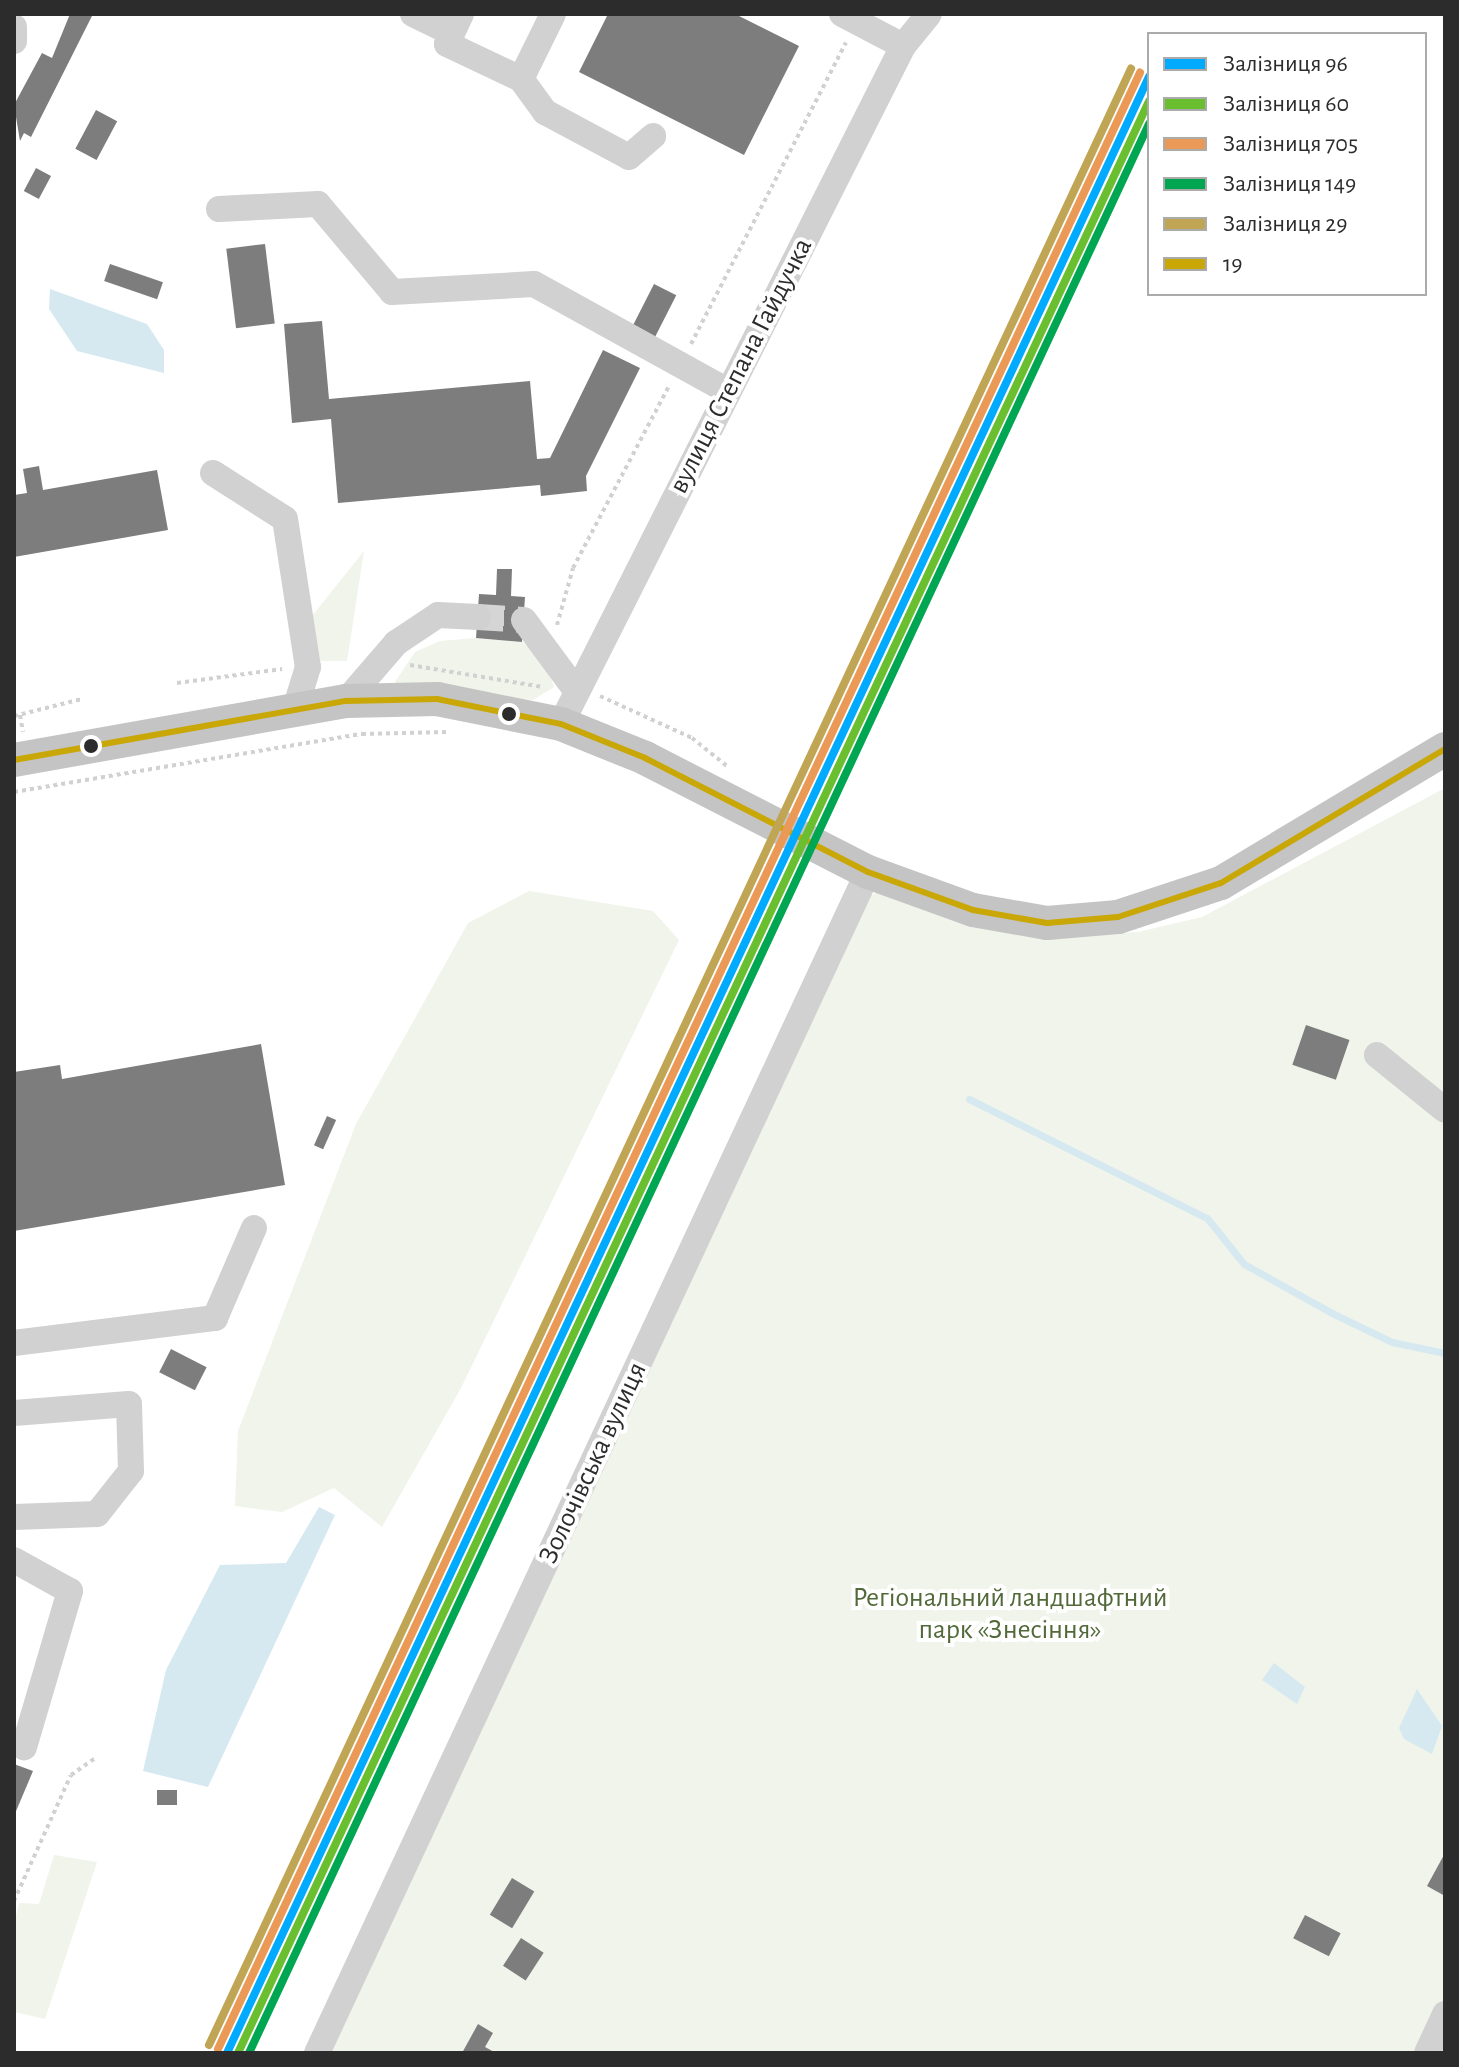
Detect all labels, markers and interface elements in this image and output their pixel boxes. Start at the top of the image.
legend [1147,32,1427,296]
text: Залізниця 96 [1223,52,1348,76]
text: Залізниця 60 [1223,92,1349,116]
text: Залізниця 705 [1223,132,1358,156]
text: Залізниця 149 [1223,172,1356,196]
text: Залізниця 29 [1223,212,1348,236]
street label: вулиця Степана Гайдучка [662,233,820,499]
text: 19 [1223,252,1243,276]
unlabelled marker [501,706,517,722]
unlabelled marker [83,738,99,754]
street label: Золочівська вулиця [532,1357,654,1569]
park label: Регіональний ландшафтний парк «Знесіння» [852,1581,1168,1647]

